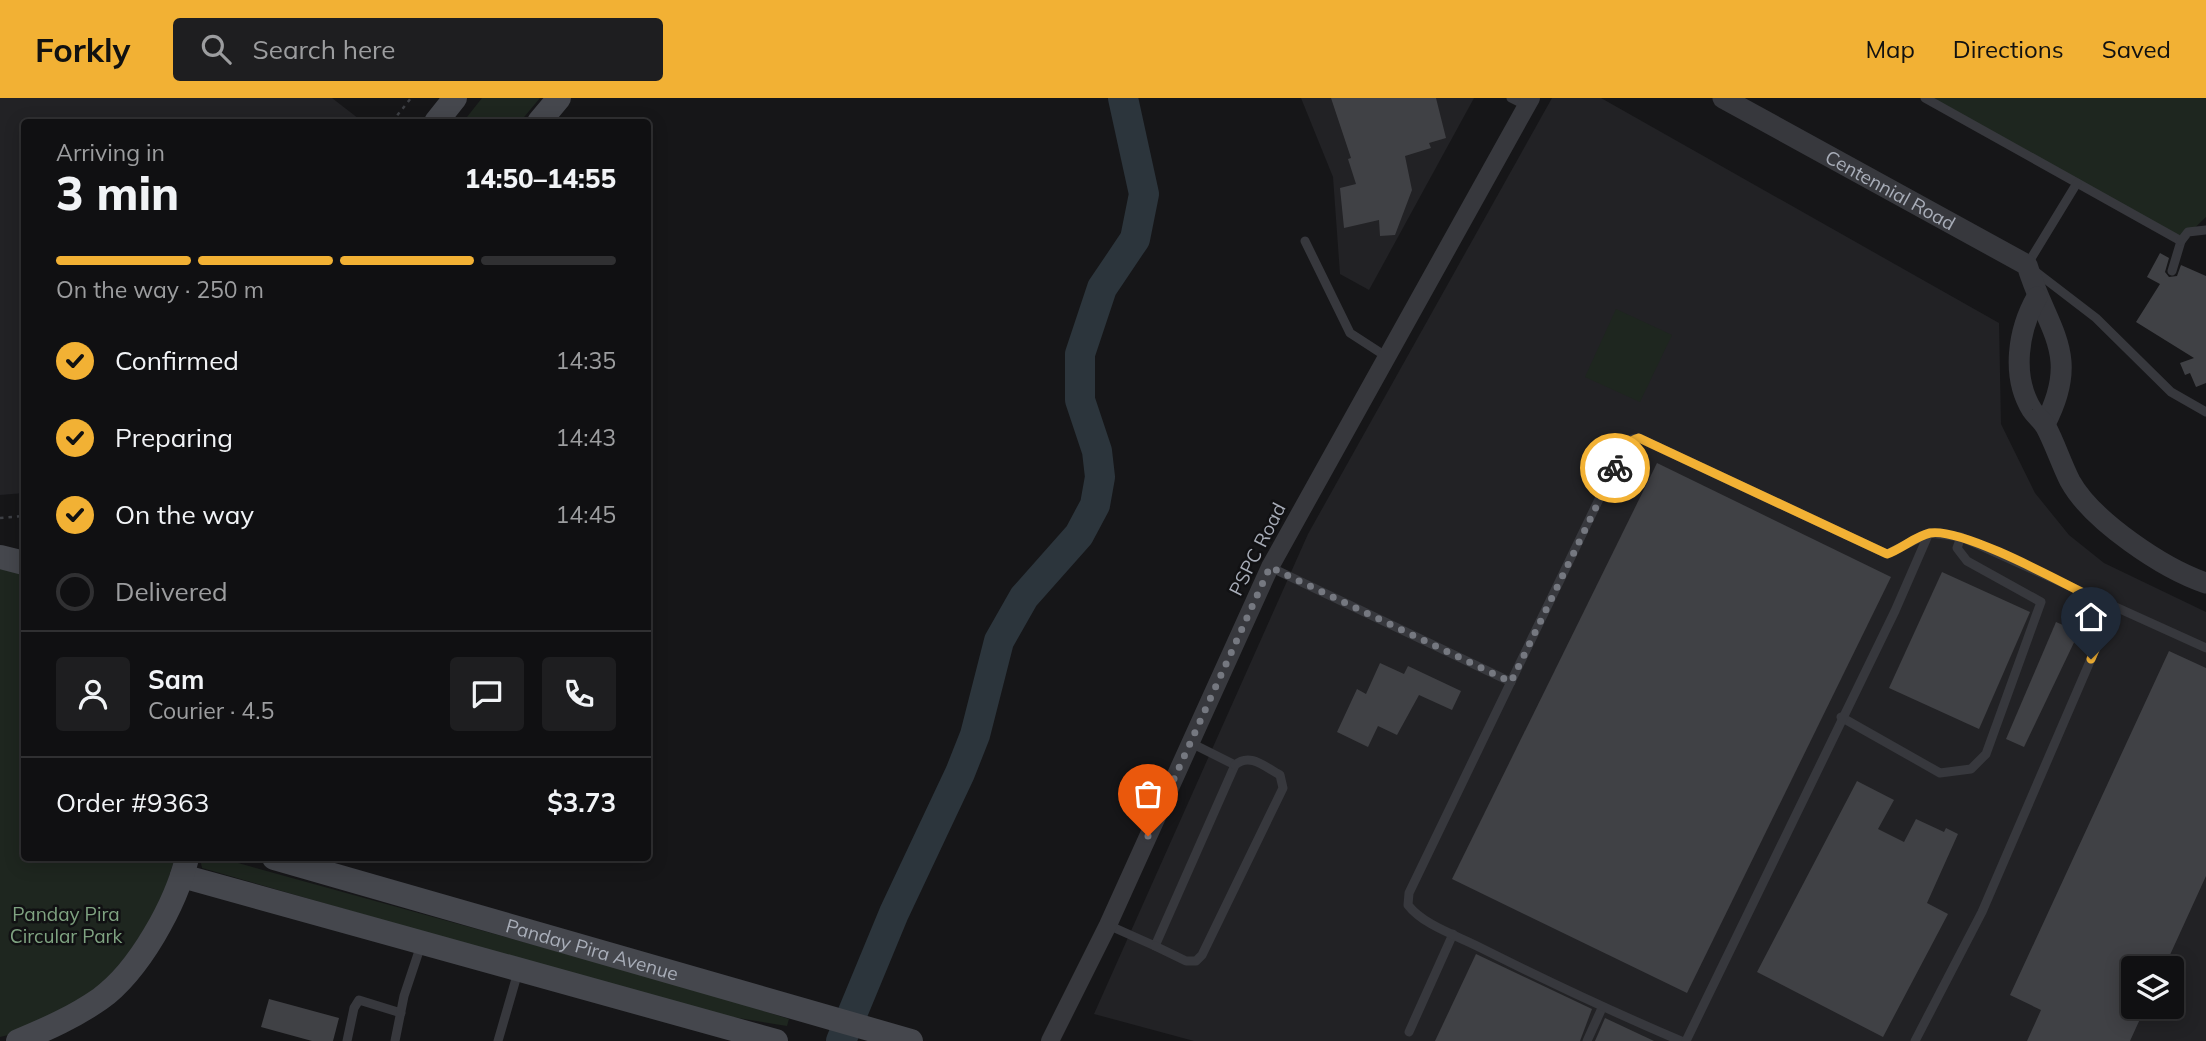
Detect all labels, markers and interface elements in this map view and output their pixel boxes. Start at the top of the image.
search box [173,18,663,81]
text: Forkly [35,29,131,70]
icon: search [197,30,235,68]
text: Search here [253,33,395,66]
text: Map [1865,34,1915,64]
text: Directions [1953,34,2064,64]
text: Saved [2102,34,2171,64]
text: Arriving in [56,138,165,167]
street label: Centennial Road [1821,145,1960,235]
text: 14:50–14:55 [465,162,616,195]
text: 3 min [56,164,179,222]
text: On the way · 250 m [56,275,264,304]
icon: check [56,342,94,380]
text: Confirmed [115,344,239,377]
text: 14:35 [556,346,616,375]
icon: check [56,419,94,457]
text: Preparing [115,421,233,454]
text: 14:43 [556,423,616,452]
courier [1580,433,1650,503]
icon: bike [1596,449,1634,487]
icon: check [56,496,94,534]
text: On the way [115,498,254,531]
street label: PSPC Road [1223,499,1291,599]
text: 14:45 [556,500,616,529]
text: Delivered [115,575,228,608]
pin [2061,587,2121,659]
icon: home [2072,598,2110,636]
button: person [56,657,130,731]
button: chat [450,657,524,731]
button: phone [542,657,616,731]
text: Sam [148,663,204,696]
text: Courier · 4.5 [148,696,274,725]
pin [1118,764,1178,836]
icon: bag [1129,775,1167,813]
text: Order #9363 [56,786,209,819]
text: $3.73 [547,786,616,819]
park label: Panday Pira Circular Park [10,902,122,948]
street label: Panday Pira Avenue [503,913,681,986]
map controls [2121,956,2184,1019]
button: layers [2121,956,2184,1019]

